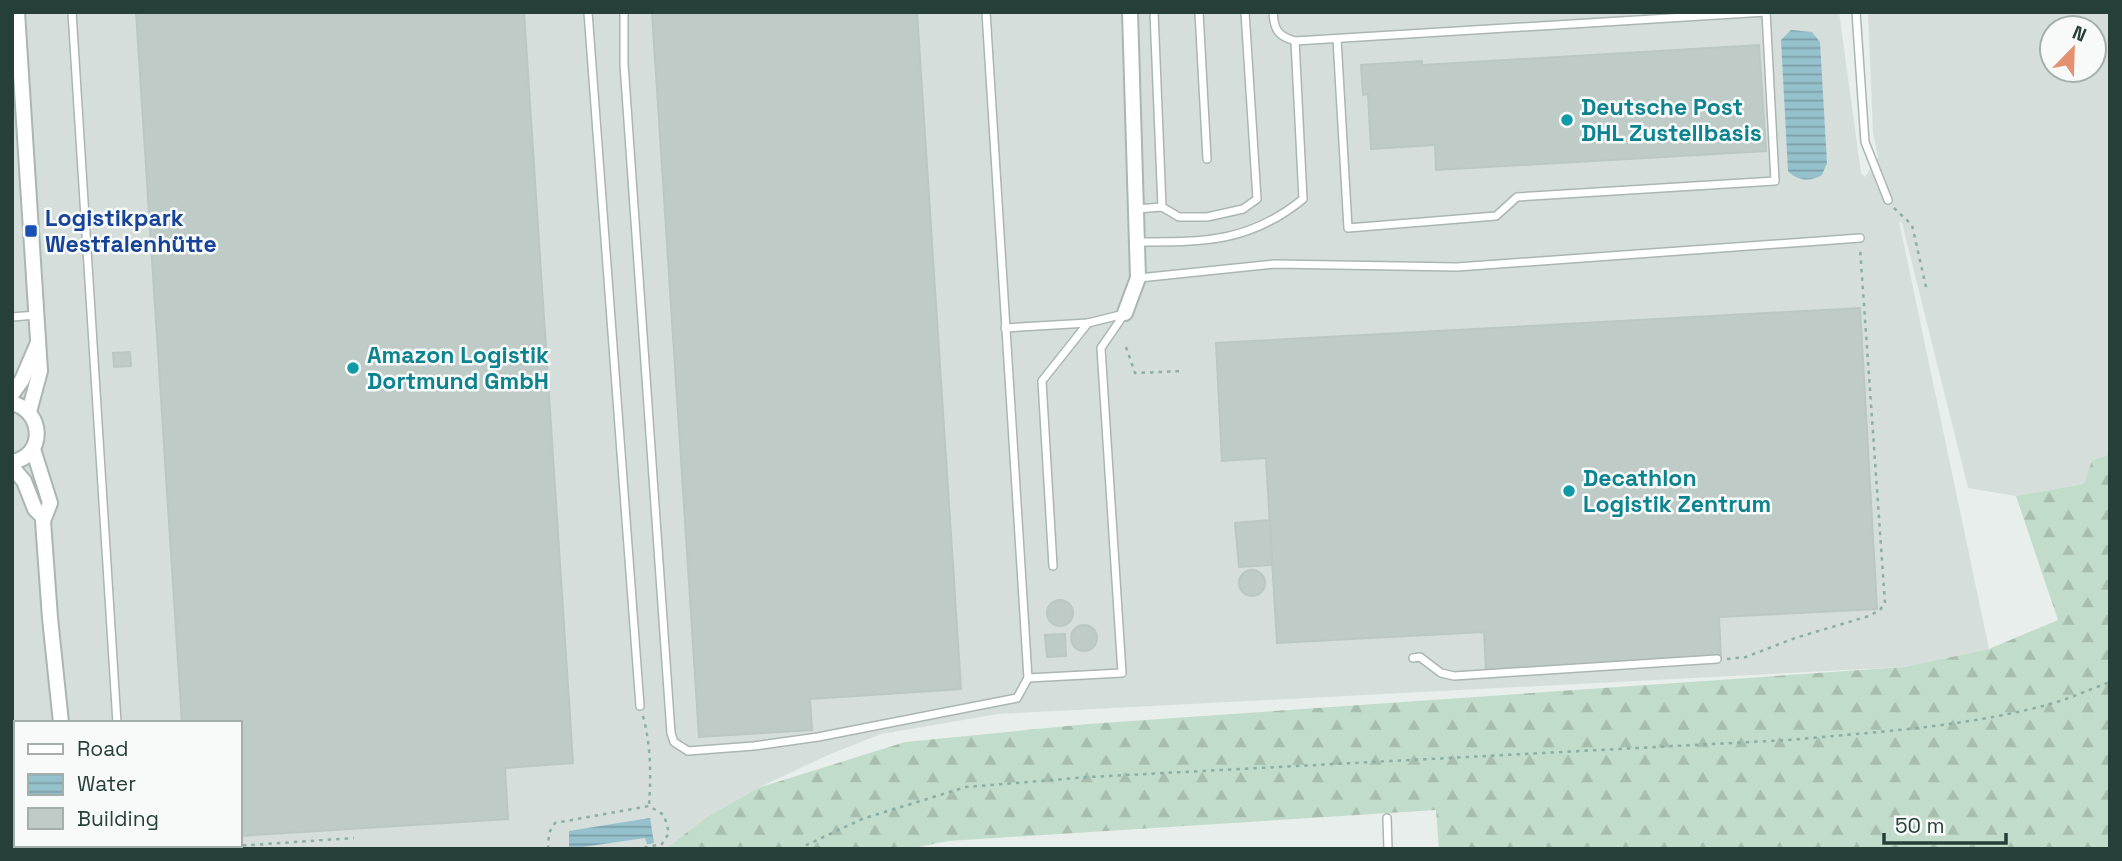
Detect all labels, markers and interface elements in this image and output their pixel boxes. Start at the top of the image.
north arrow [2038,14,2108,84]
text: N [2069,20,2090,48]
place label: Deutsche Post DHL Zustellbasis [1581,92,1762,148]
marker: Deutsche Post DHL Zustellbasis [1559,112,1575,128]
place label: Logistikpark Westfalenhütte [45,203,217,259]
marker: Logistikpark Westfalenhütte [23,223,39,239]
place label: Amazon Logistik Dortmund GmbH [367,340,549,396]
marker: Amazon Logistik Dortmund GmbH [345,360,361,376]
place label: Decathlon Logistik Zentrum [1583,463,1771,519]
marker: Decathlon Logistik Zentrum [1561,483,1577,499]
legend [14,721,242,847]
text: Road [77,735,129,762]
text: Water [77,770,136,797]
scale bar [1884,802,2007,846]
text: Building [77,805,159,832]
text: 50 m [1895,812,1945,839]

